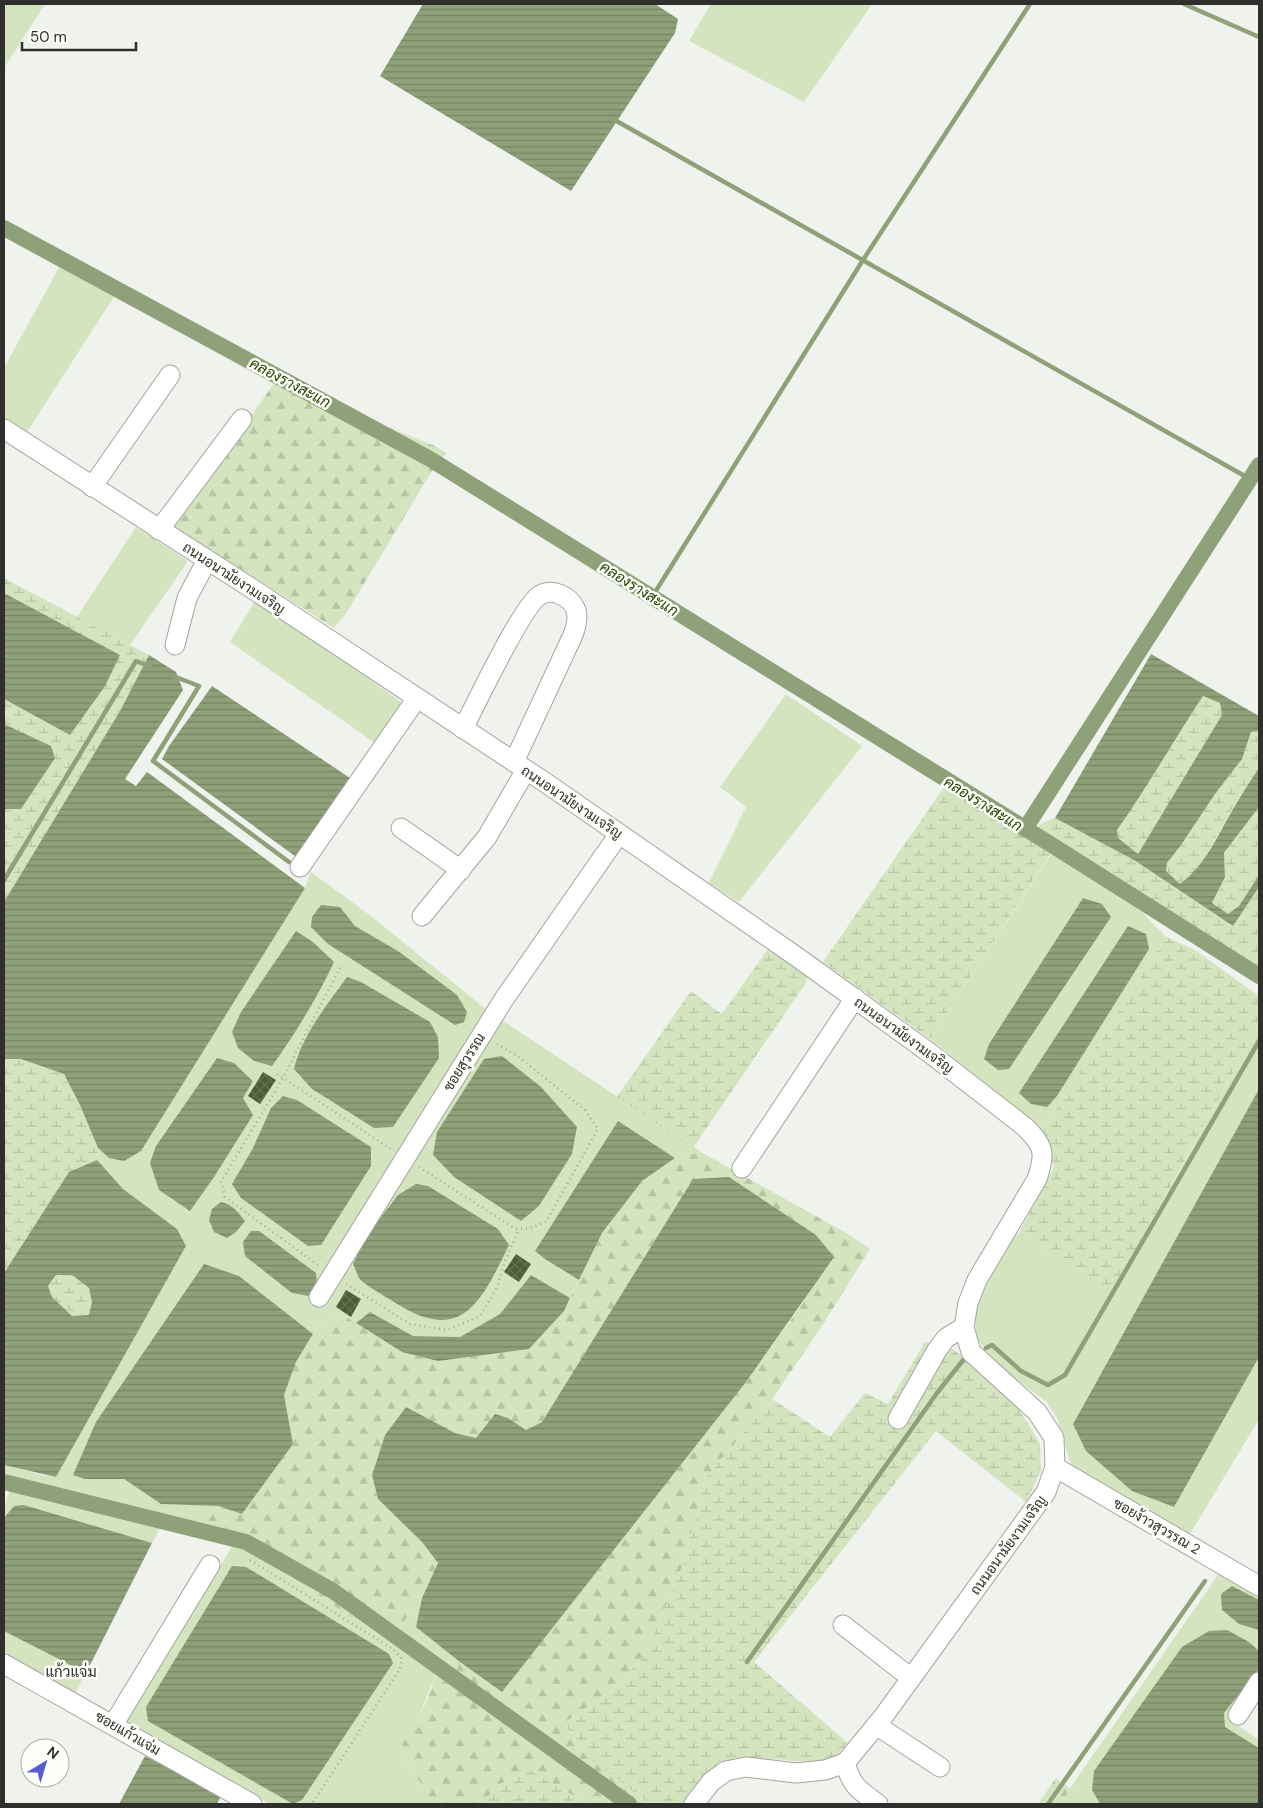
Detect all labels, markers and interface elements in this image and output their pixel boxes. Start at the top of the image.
scale bar [22,20,136,52]
text: 50 m [30,27,67,47]
water label: คลองรางสะแก [246,353,334,413]
street label: ถนนอนามัยงามเจริญ [179,538,289,618]
water label: คลองรางสะแก [596,557,682,621]
street label: ถนนอนามัยงามเจริญ [518,761,626,843]
water label: คลองรางสะแก [940,772,1026,836]
street label: ถนนอนามัยงามเจริญ [851,993,957,1077]
street label: ซอยสุวรรณ [439,1030,490,1095]
street label: ถนนอนามัยงามเจริญ [966,1492,1050,1598]
street label: ซอยง้าวสุวรรณ 2 [1110,1494,1204,1559]
district label: แก้วแจ่ม [45,1662,97,1682]
street label: ซอยแก้วแจ่ม [92,1707,164,1759]
north arrow [20,1738,70,1788]
text: N [43,1743,63,1763]

